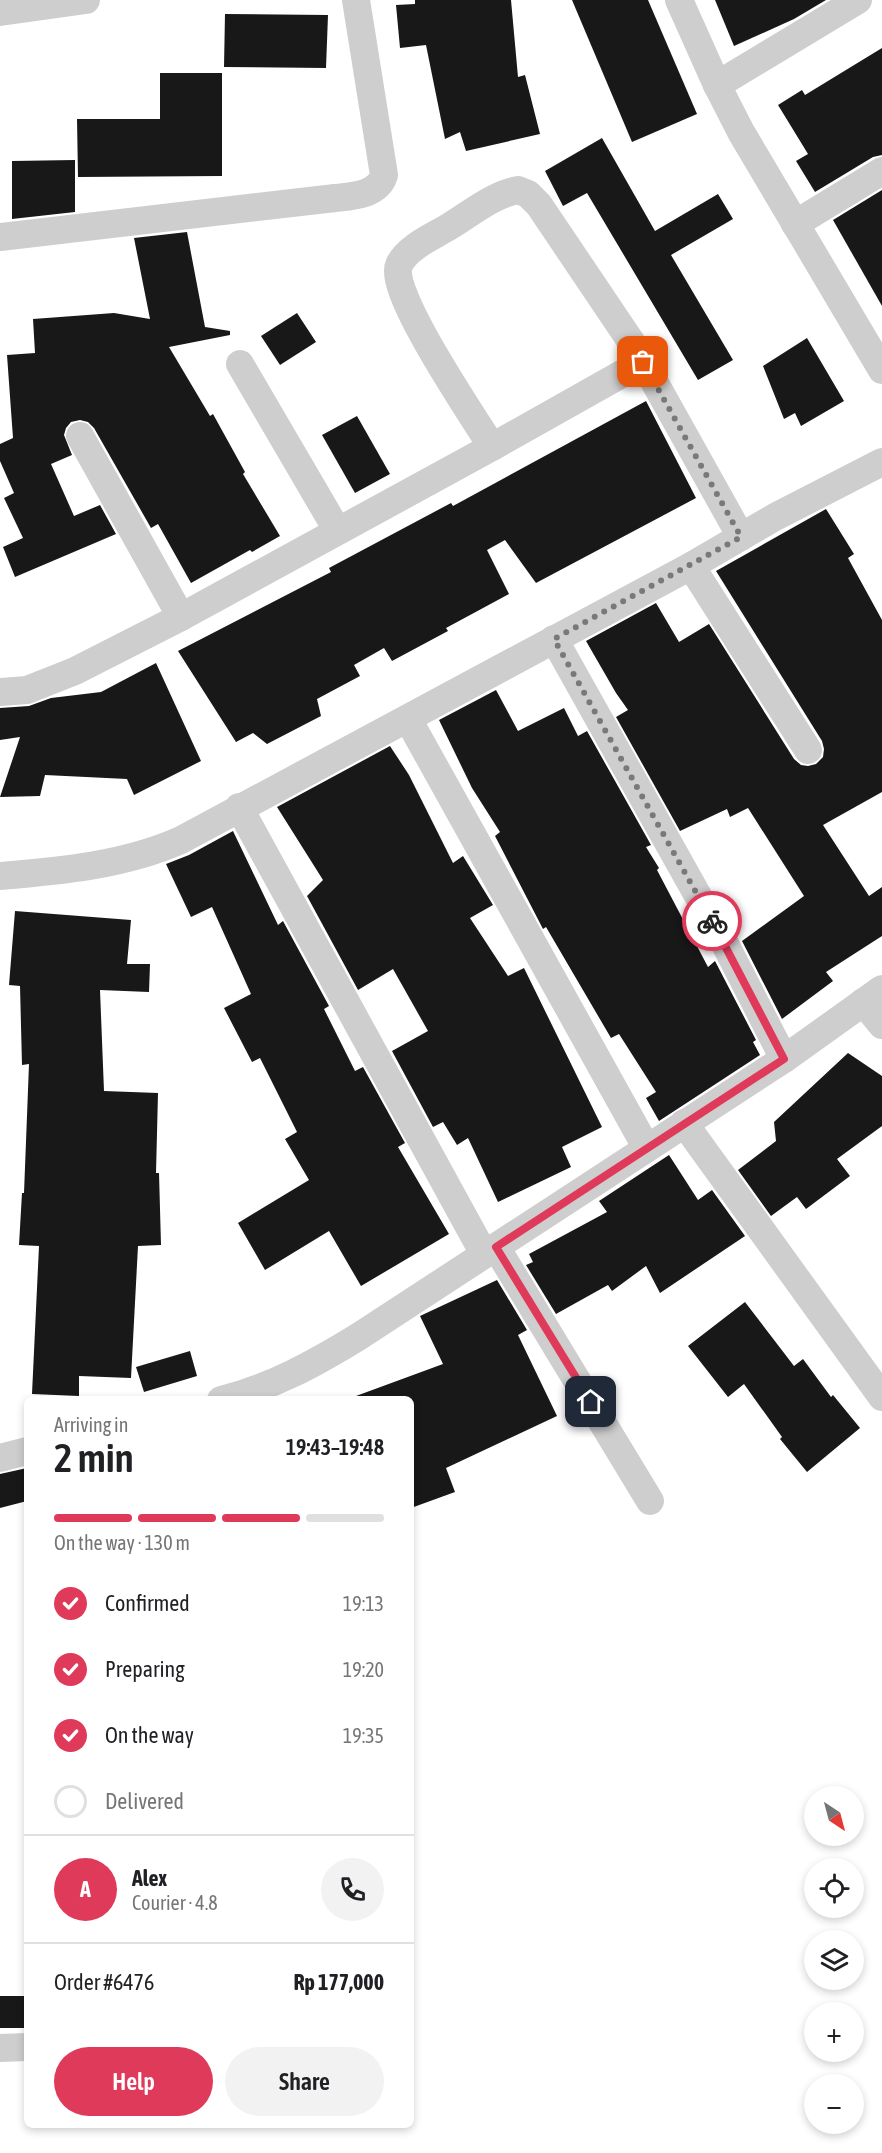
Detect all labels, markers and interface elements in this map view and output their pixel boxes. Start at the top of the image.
pin [617,336,668,387]
icon: bag [626,345,659,378]
courier [682,891,742,951]
icon: bike [696,905,729,938]
pin [565,1376,616,1427]
icon: home [574,1385,607,1418]
text: Arriving in [54,1413,128,1436]
text: 19:43–19:48 [286,1434,384,1460]
text: 2 min [54,1436,134,1480]
text: On the way · 130 m [54,1531,190,1554]
icon: check [54,1587,87,1620]
text: Confirmed [105,1590,190,1616]
text: 19:13 [343,1592,384,1615]
icon: check [54,1653,87,1686]
text: Preparing [105,1656,185,1682]
text: 19:20 [343,1658,384,1681]
icon: check [54,1719,87,1752]
text: On the way [105,1722,194,1748]
text: 19:35 [343,1724,384,1747]
north arrow [804,1786,864,1846]
map controls [804,1786,864,2134]
text: Delivered [105,1788,184,1814]
button: phone [321,1858,384,1921]
button: locate [804,1858,864,1918]
text: Alex [132,1865,167,1891]
text: A [80,1876,91,1902]
text: Courier · 4.8 [132,1891,218,1914]
button: layers [804,1930,864,1990]
text: Order #6476 [54,1969,154,1995]
text: Rp 177,000 [294,1969,384,1995]
button: + [804,2002,864,2062]
button: Help [54,2047,213,2116]
button: Share [225,2047,384,2116]
button: − [804,2074,864,2134]

